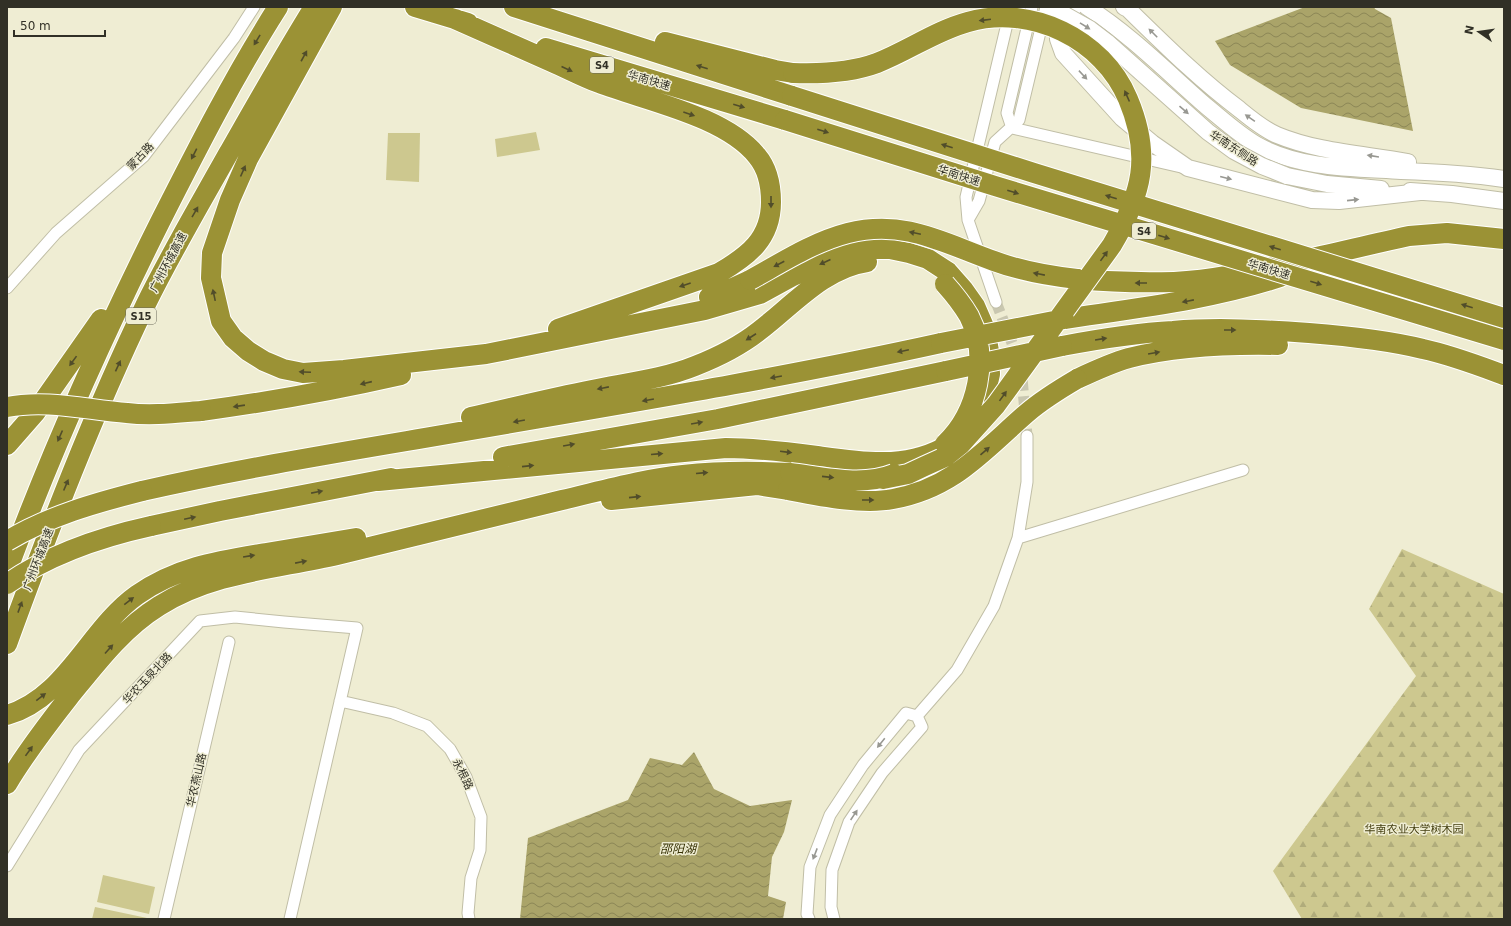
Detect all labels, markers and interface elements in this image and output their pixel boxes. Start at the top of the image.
scale bar [14,12,105,38]
north arrow [1459,12,1499,52]
one-way arrow [979,16,992,23]
text: 50 m [20,19,51,33]
one-way arrow [1080,22,1090,30]
text: N [1462,24,1477,36]
one-way arrow [1148,28,1158,38]
one-way arrow [254,34,261,46]
one-way arrow [301,51,308,62]
road number: S4 [590,57,614,73]
one-way arrow [696,64,708,70]
one-way arrow [562,66,573,72]
street label: 华南快速 [626,68,672,93]
one-way arrow [1078,70,1087,80]
one-way arrow [1124,90,1130,101]
one-way arrow [733,103,745,109]
one-way arrow [1179,106,1189,115]
one-way arrow [684,111,696,117]
one-way arrow [1245,114,1256,122]
one-way arrow [817,128,829,134]
street label: 华南东侧路 [1207,128,1260,169]
street label: 蒙古路 [124,140,156,173]
one-way arrow [941,143,953,149]
one-way arrow [191,148,198,160]
one-way arrow [1367,153,1379,159]
street label: 华南快速 [936,162,982,188]
one-way arrow [240,164,246,176]
one-way arrow [1220,175,1232,181]
one-way arrow [1008,189,1020,195]
one-way arrow [1105,194,1117,200]
one-way arrow [768,196,774,209]
one-way arrow [1347,196,1359,203]
one-way arrow [191,206,198,218]
road number: S4 [1132,223,1156,239]
one-way arrow [909,229,922,235]
street label: 广州环城高速 [147,230,190,294]
one-way arrow [1159,234,1171,240]
one-way arrow [1269,244,1281,250]
one-way arrow [1100,251,1108,262]
street label: 华南快速 [1246,257,1292,282]
one-way arrow [819,259,831,265]
one-way arrow [773,261,785,268]
one-way arrow [1032,270,1045,276]
one-way arrow [1134,280,1147,286]
one-way arrow [1310,280,1322,286]
one-way arrow [678,282,690,288]
one-way arrow [211,289,217,301]
one-way arrow [1182,298,1194,304]
one-way arrow [1460,303,1472,309]
road number: S15 [126,308,156,324]
one-way arrow [1224,327,1237,333]
one-way arrow [746,333,756,341]
one-way arrow [1094,336,1107,342]
one-way arrow [897,349,909,355]
one-way arrow [1148,350,1160,356]
one-way arrow [69,355,77,366]
one-way arrow [115,360,121,372]
one-way arrow [299,369,311,376]
one-way arrow [769,374,782,380]
one-way arrow [360,380,372,386]
one-way arrow [597,385,609,391]
one-way arrow [999,391,1007,401]
one-way arrow [641,397,654,403]
one-way arrow [232,403,245,409]
one-way arrow [513,419,525,425]
one-way arrow [691,420,703,426]
one-way arrow [57,430,63,442]
one-way arrow [563,442,575,448]
one-way arrow [979,447,990,456]
one-way arrow [780,449,792,455]
one-way arrow [651,451,663,458]
one-way arrow [522,463,534,470]
one-way arrow [696,470,708,476]
one-way arrow [822,474,834,480]
one-way arrow [64,479,70,491]
one-way arrow [311,489,323,495]
one-way arrow [629,494,641,501]
one-way arrow [862,497,875,503]
one-way arrow [183,514,196,520]
street label: 广州环城高速 [21,526,56,592]
one-way arrow [243,553,255,559]
one-way arrow [295,559,307,565]
one-way arrow [123,597,134,606]
one-way arrow [18,600,24,612]
one-way arrow [104,644,114,654]
street label: 华农玉泉北路 [120,650,175,707]
one-way arrow [36,693,47,701]
one-way arrow [877,738,885,748]
one-way arrow [25,746,33,757]
street label: 华农燕山路 [184,752,209,808]
street label: 永根路 [449,757,476,792]
one-way arrow [850,810,858,820]
park label: 华南农业大学树木园 [1365,823,1464,836]
water label: 邵阳湖 [660,842,698,856]
one-way arrow [811,848,817,860]

